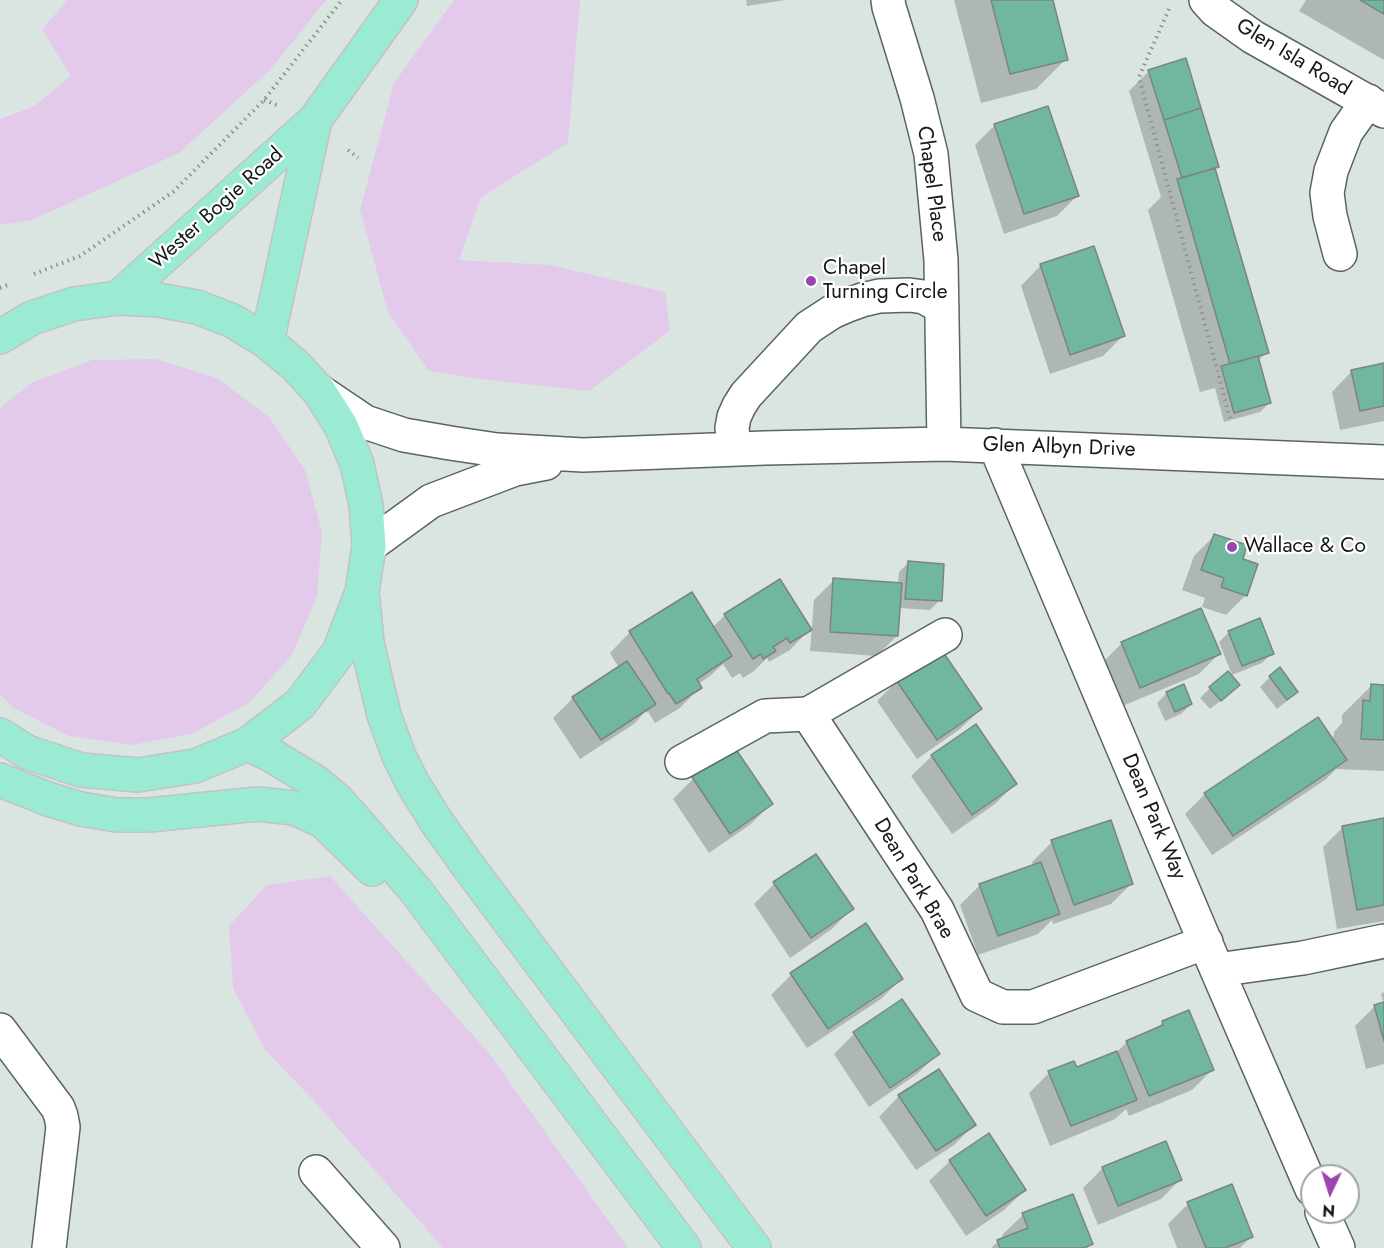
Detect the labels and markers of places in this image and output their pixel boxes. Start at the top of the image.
place label: Chapel Turning Circle [823,256,948,306]
marker: Chapel Turning Circle [804,274,818,288]
place label: Wallace & Co [1244,534,1366,560]
marker: Wallace & Co [1225,540,1239,554]

